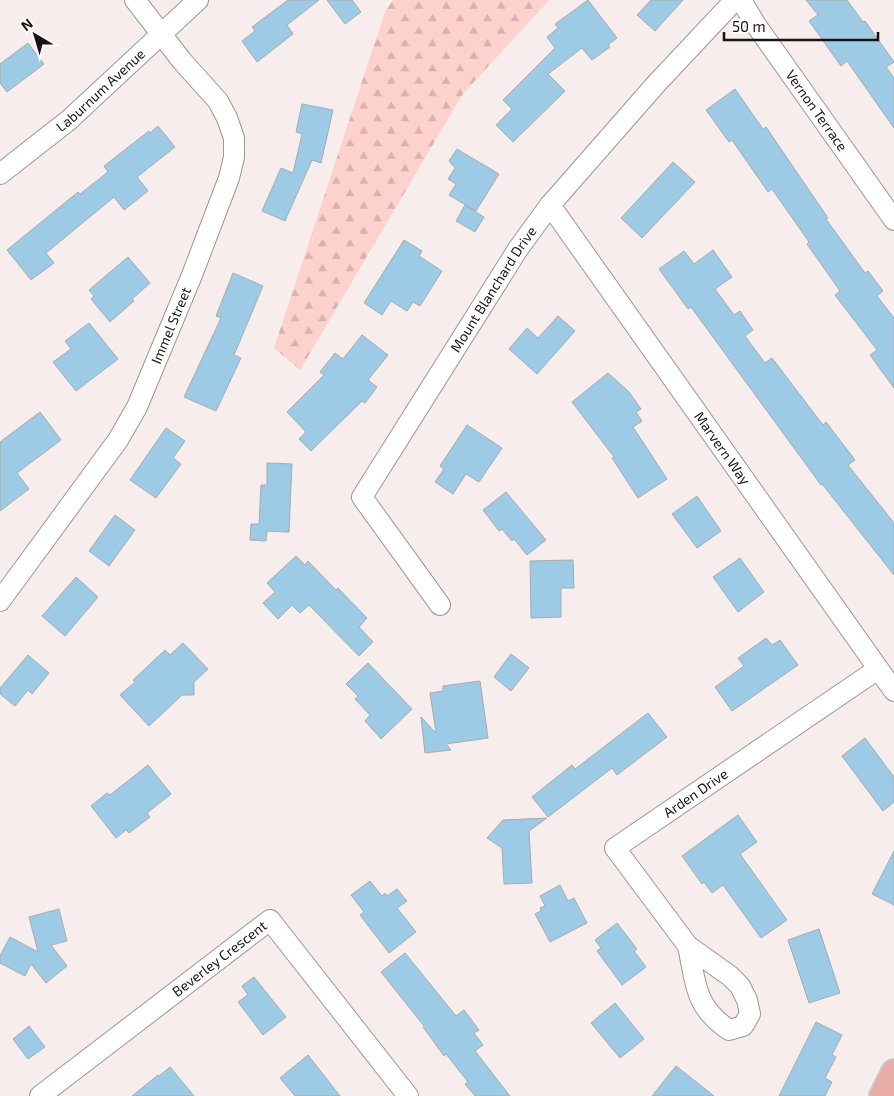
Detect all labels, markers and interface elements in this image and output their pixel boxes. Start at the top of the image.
north arrow [10,10,60,60]
scale bar [724,10,878,42]
text: N [17,15,36,34]
text: 50 m [732,17,766,35]
street label: Laburnum Avenue [52,45,148,135]
street label: Vernon Terrace [782,66,852,154]
street label: Mount Blanchard Drive [446,223,540,355]
street label: Immel Street [147,284,194,366]
street label: Marvern Way [691,408,755,488]
street label: Arden Drive [660,765,731,821]
street label: Beverley Crescent [169,917,270,1000]

